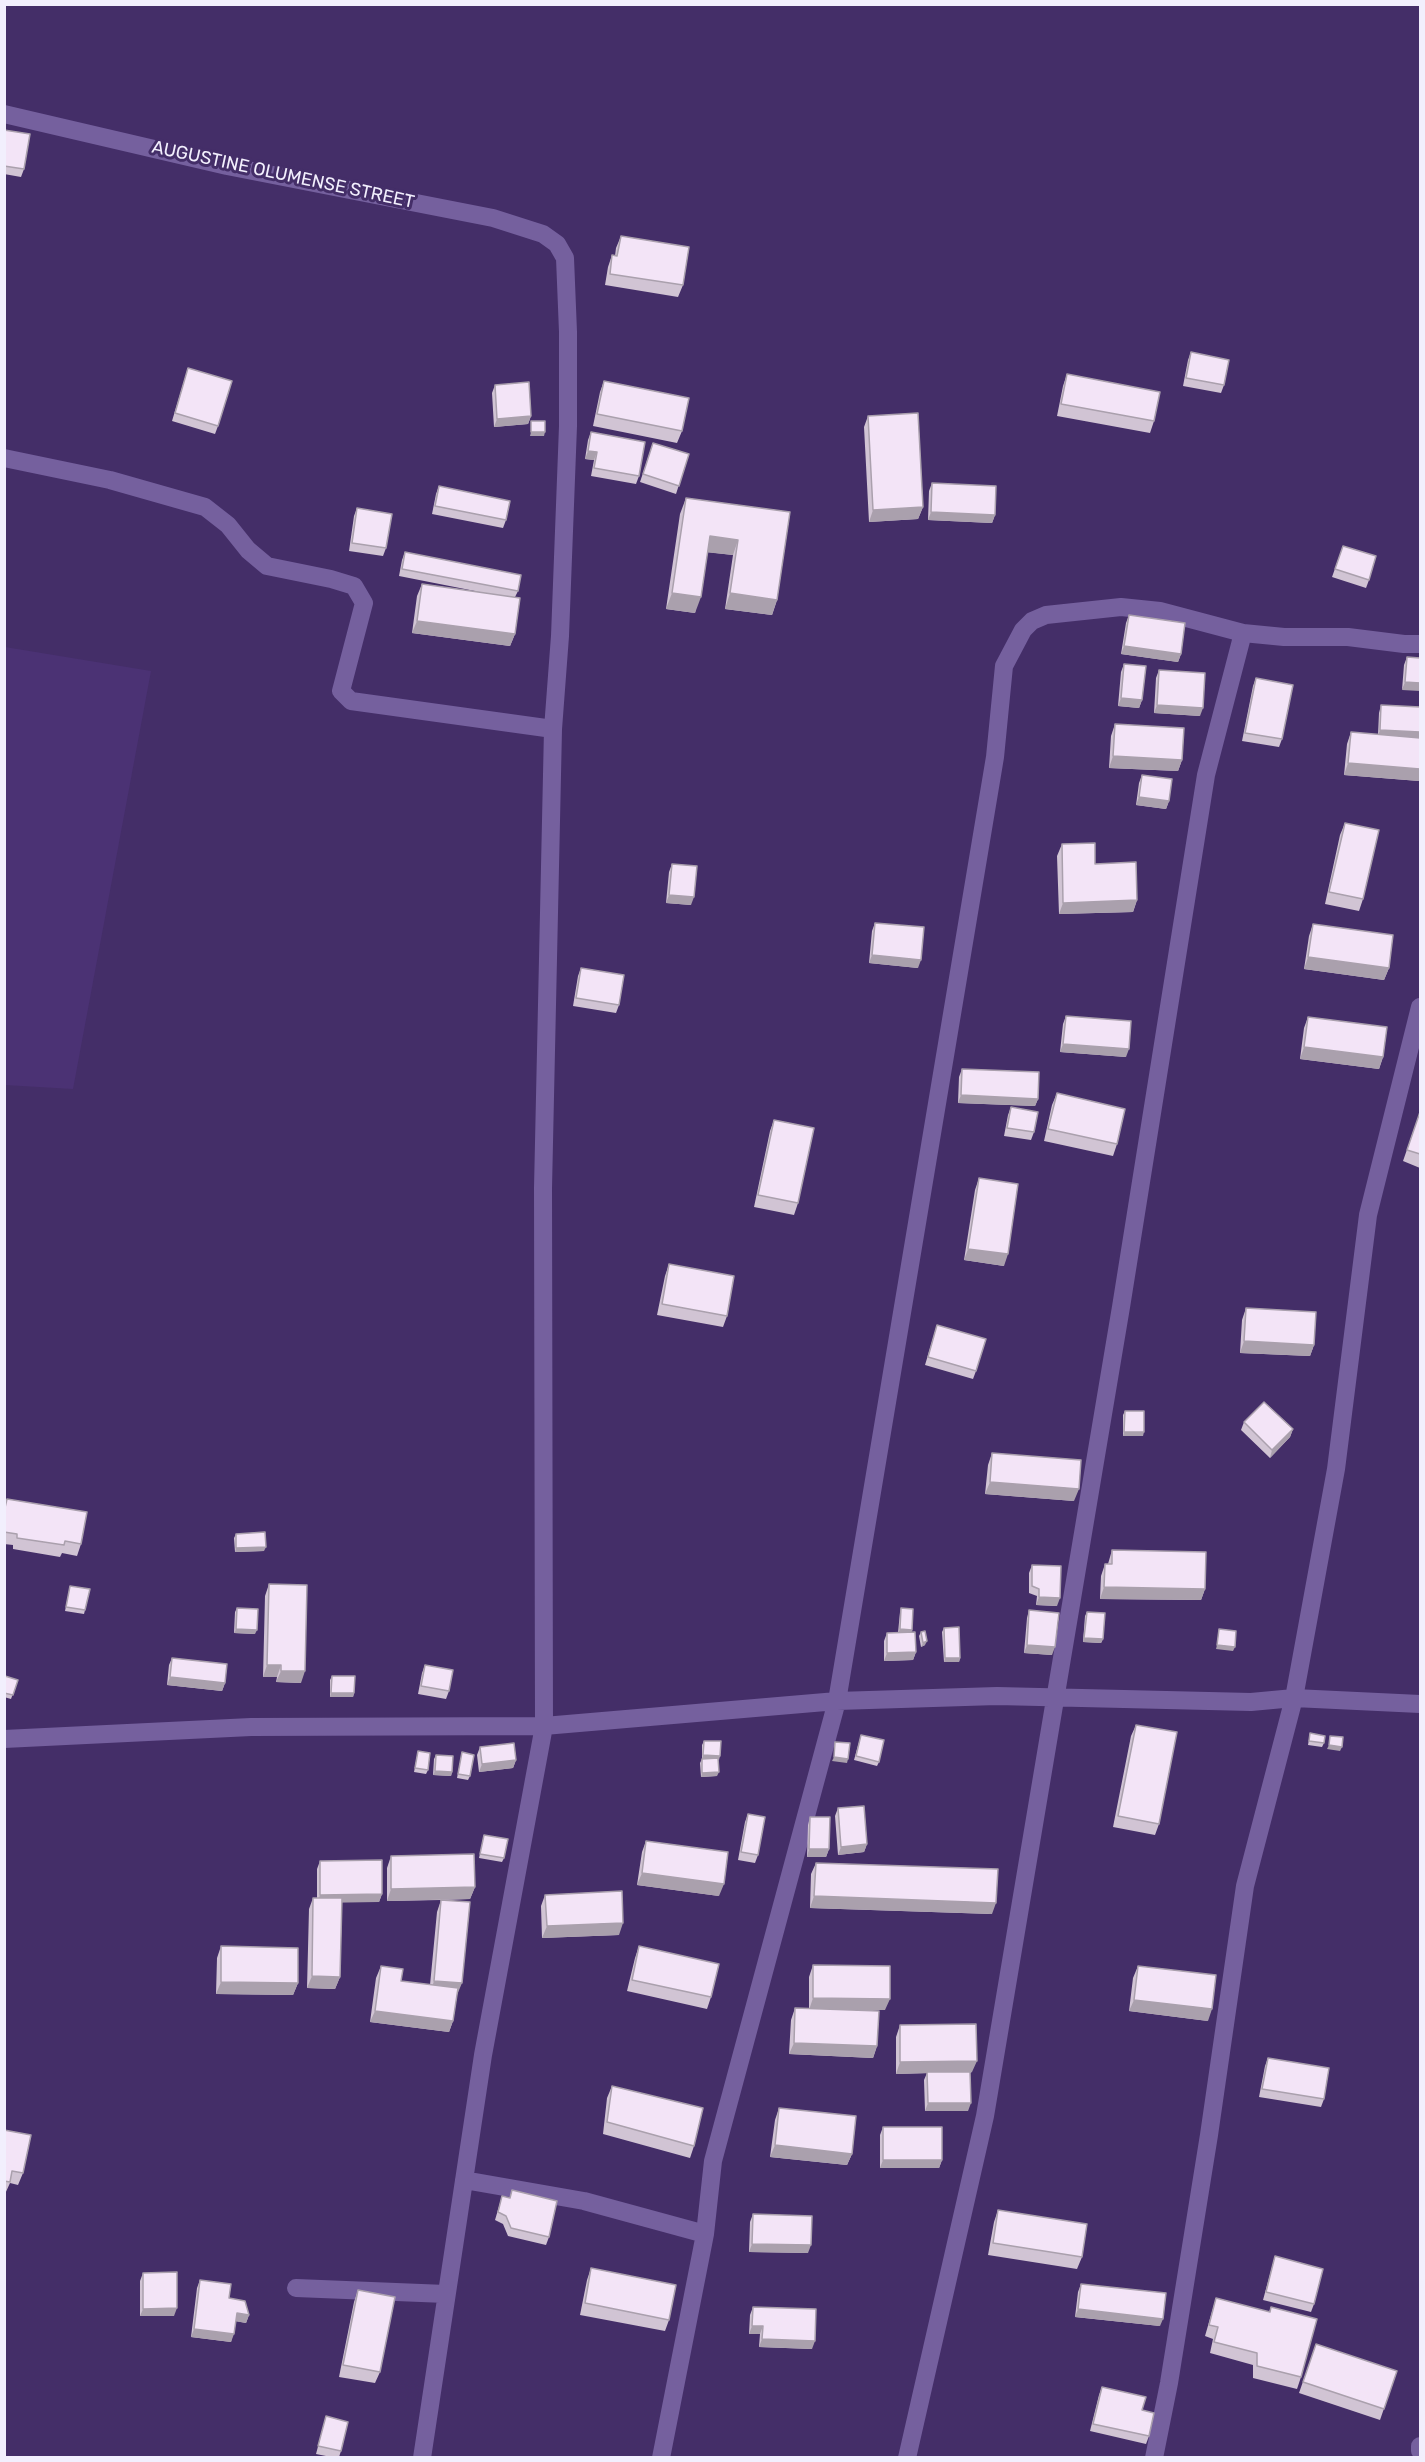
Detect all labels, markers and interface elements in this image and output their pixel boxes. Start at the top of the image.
street label: AUGUSTINE OLUMENSE STREET [150,137,416,213]

